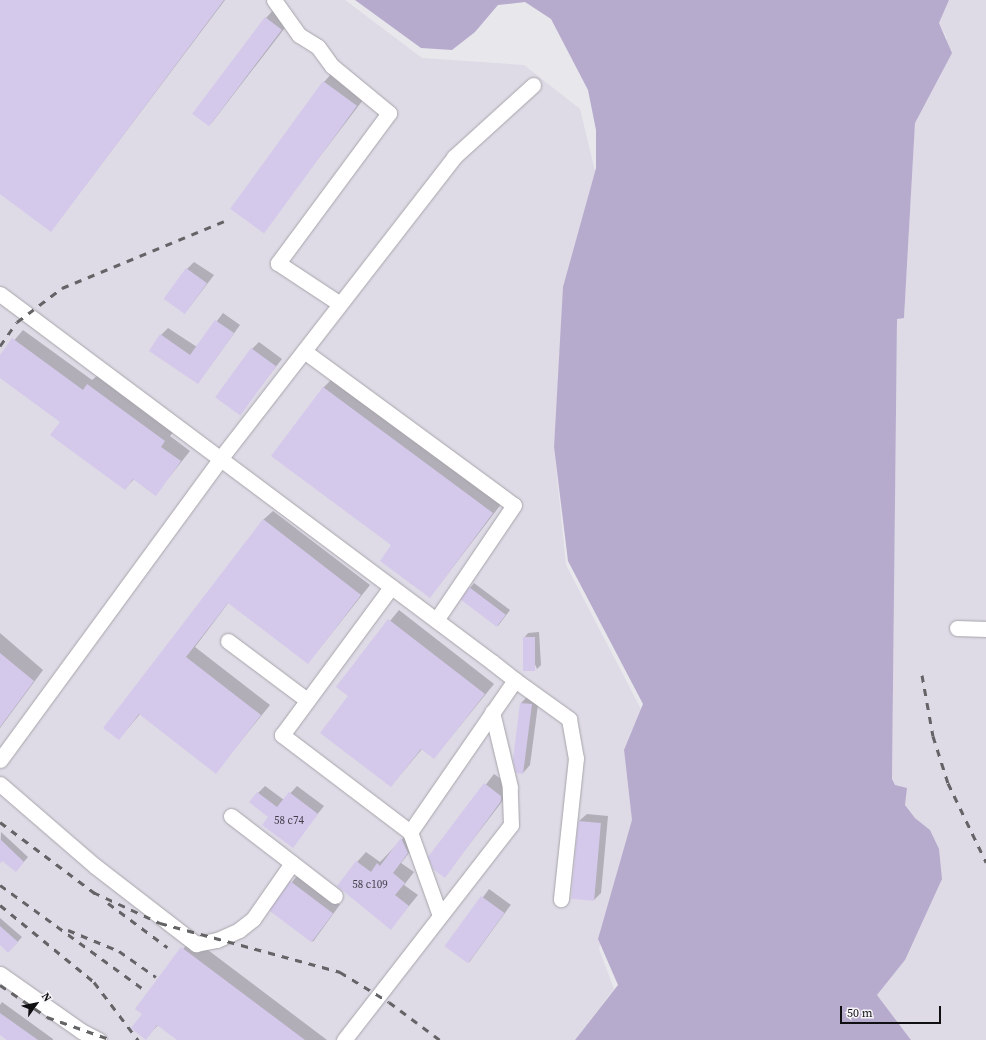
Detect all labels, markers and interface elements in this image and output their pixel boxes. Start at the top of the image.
house number: 58 с74 [274,814,304,828]
house number: 58 с109 [352,878,388,892]
north arrow [16,984,56,1024]
text: N [38,990,55,1005]
scale bar [842,998,943,1024]
text: 50 m [847,1005,873,1021]

